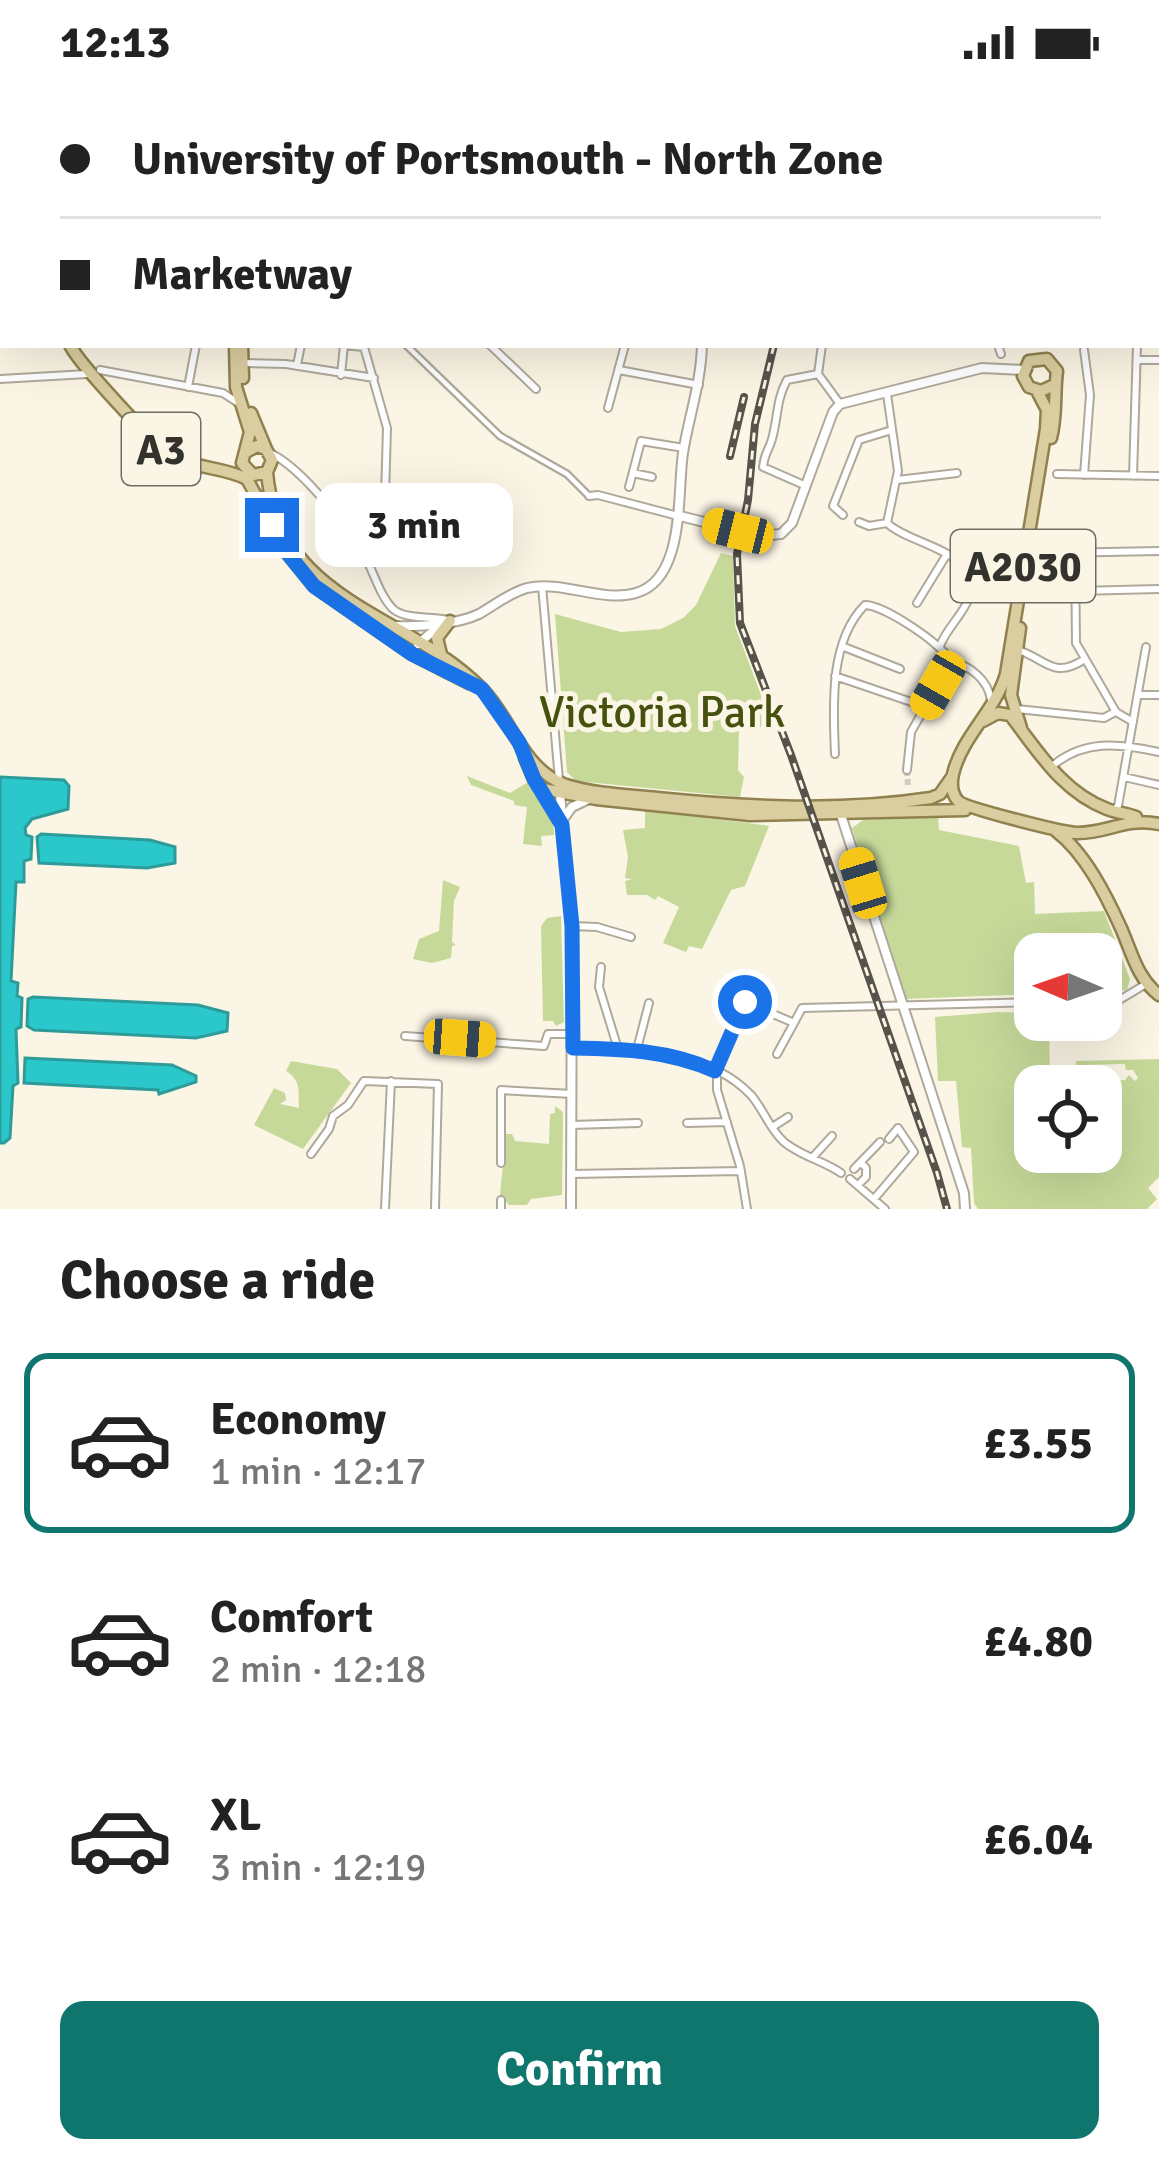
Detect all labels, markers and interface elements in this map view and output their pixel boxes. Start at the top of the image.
text: 12:13 [60,15,170,70]
text: University of Portsmouth - North Zone [132,132,883,187]
text: Marketway [132,247,352,302]
road number: A3 [122,413,200,485]
callout: 3 min [314,483,512,567]
route end [245,498,299,552]
text: 3 min [367,501,461,549]
car [699,505,777,557]
road number: A2030 [951,530,1095,602]
car [904,645,972,725]
park label: Victoria Park [539,685,785,740]
car [835,843,891,923]
north arrow [1014,933,1122,1041]
map controls [1014,933,1122,1173]
route start [718,975,772,1029]
car [423,1018,497,1058]
button: locate [1014,1065,1122,1173]
text: Choose a ride [60,1247,375,1314]
icon: car [66,1389,174,1497]
text: Economy [210,1392,386,1447]
text: £3.55 [983,1416,1093,1471]
text: 1 min · 12:17 [210,1447,426,1495]
icon: car [66,1587,174,1695]
text: Comfort [210,1590,373,1645]
text: £4.80 [983,1614,1093,1669]
text: 2 min · 12:18 [210,1645,426,1693]
icon: car [66,1785,174,1893]
text: XL [210,1788,261,1843]
text: £6.04 [983,1812,1093,1867]
text: 3 min · 12:19 [210,1843,426,1891]
button: Confirm [60,2001,1099,2139]

